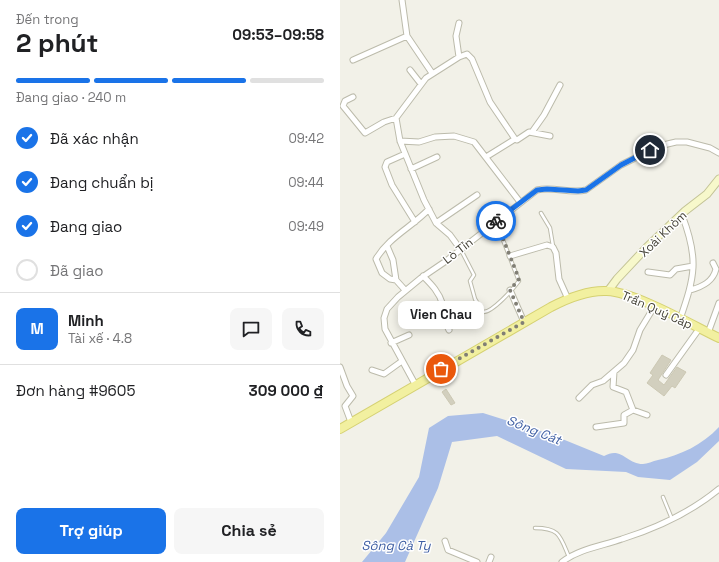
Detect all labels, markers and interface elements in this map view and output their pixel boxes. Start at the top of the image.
text: Đến trong [16,11,79,28]
text: 09:53–09:58 [232,25,324,44]
text: 2 phút [16,26,98,60]
text: Đang giao · 240 m [16,89,126,106]
icon: check [16,127,38,149]
text: Đã xác nhận [50,129,139,148]
text: 09:42 [288,130,324,147]
pin [633,133,667,167]
icon: home [639,139,661,161]
icon: check [16,171,38,193]
text: Đang chuẩn bị [50,173,154,192]
text: 09:44 [288,174,324,191]
courier [476,201,516,241]
street label: Xoài Khòm [636,207,690,261]
icon: bike [485,210,507,232]
icon: check [16,215,38,237]
text: Đang giao [50,217,122,236]
text: 09:49 [288,218,324,235]
street label: Lò Tỉn [440,234,476,268]
text: Đã giao [50,261,103,280]
street label: Trần Quý Cáp [619,287,695,333]
callout: Vien Chau [398,301,484,329]
text: Vien Chau [410,306,472,323]
button: chat [230,308,272,350]
button: phone [282,308,324,350]
text: Minh [68,311,104,330]
text: M [30,319,44,338]
text: Tài xế · 4.8 [68,330,132,347]
pin [424,352,458,386]
icon: bag [430,358,452,380]
text: Đơn hàng #9605 [16,381,135,400]
text: 309 000 ₫ [249,381,324,400]
water label: Sông Cát [504,411,565,449]
button: Trợ giúp [16,508,166,554]
button: Chia sẻ [174,508,324,554]
water label: Sông Cà Ty [361,537,432,554]

